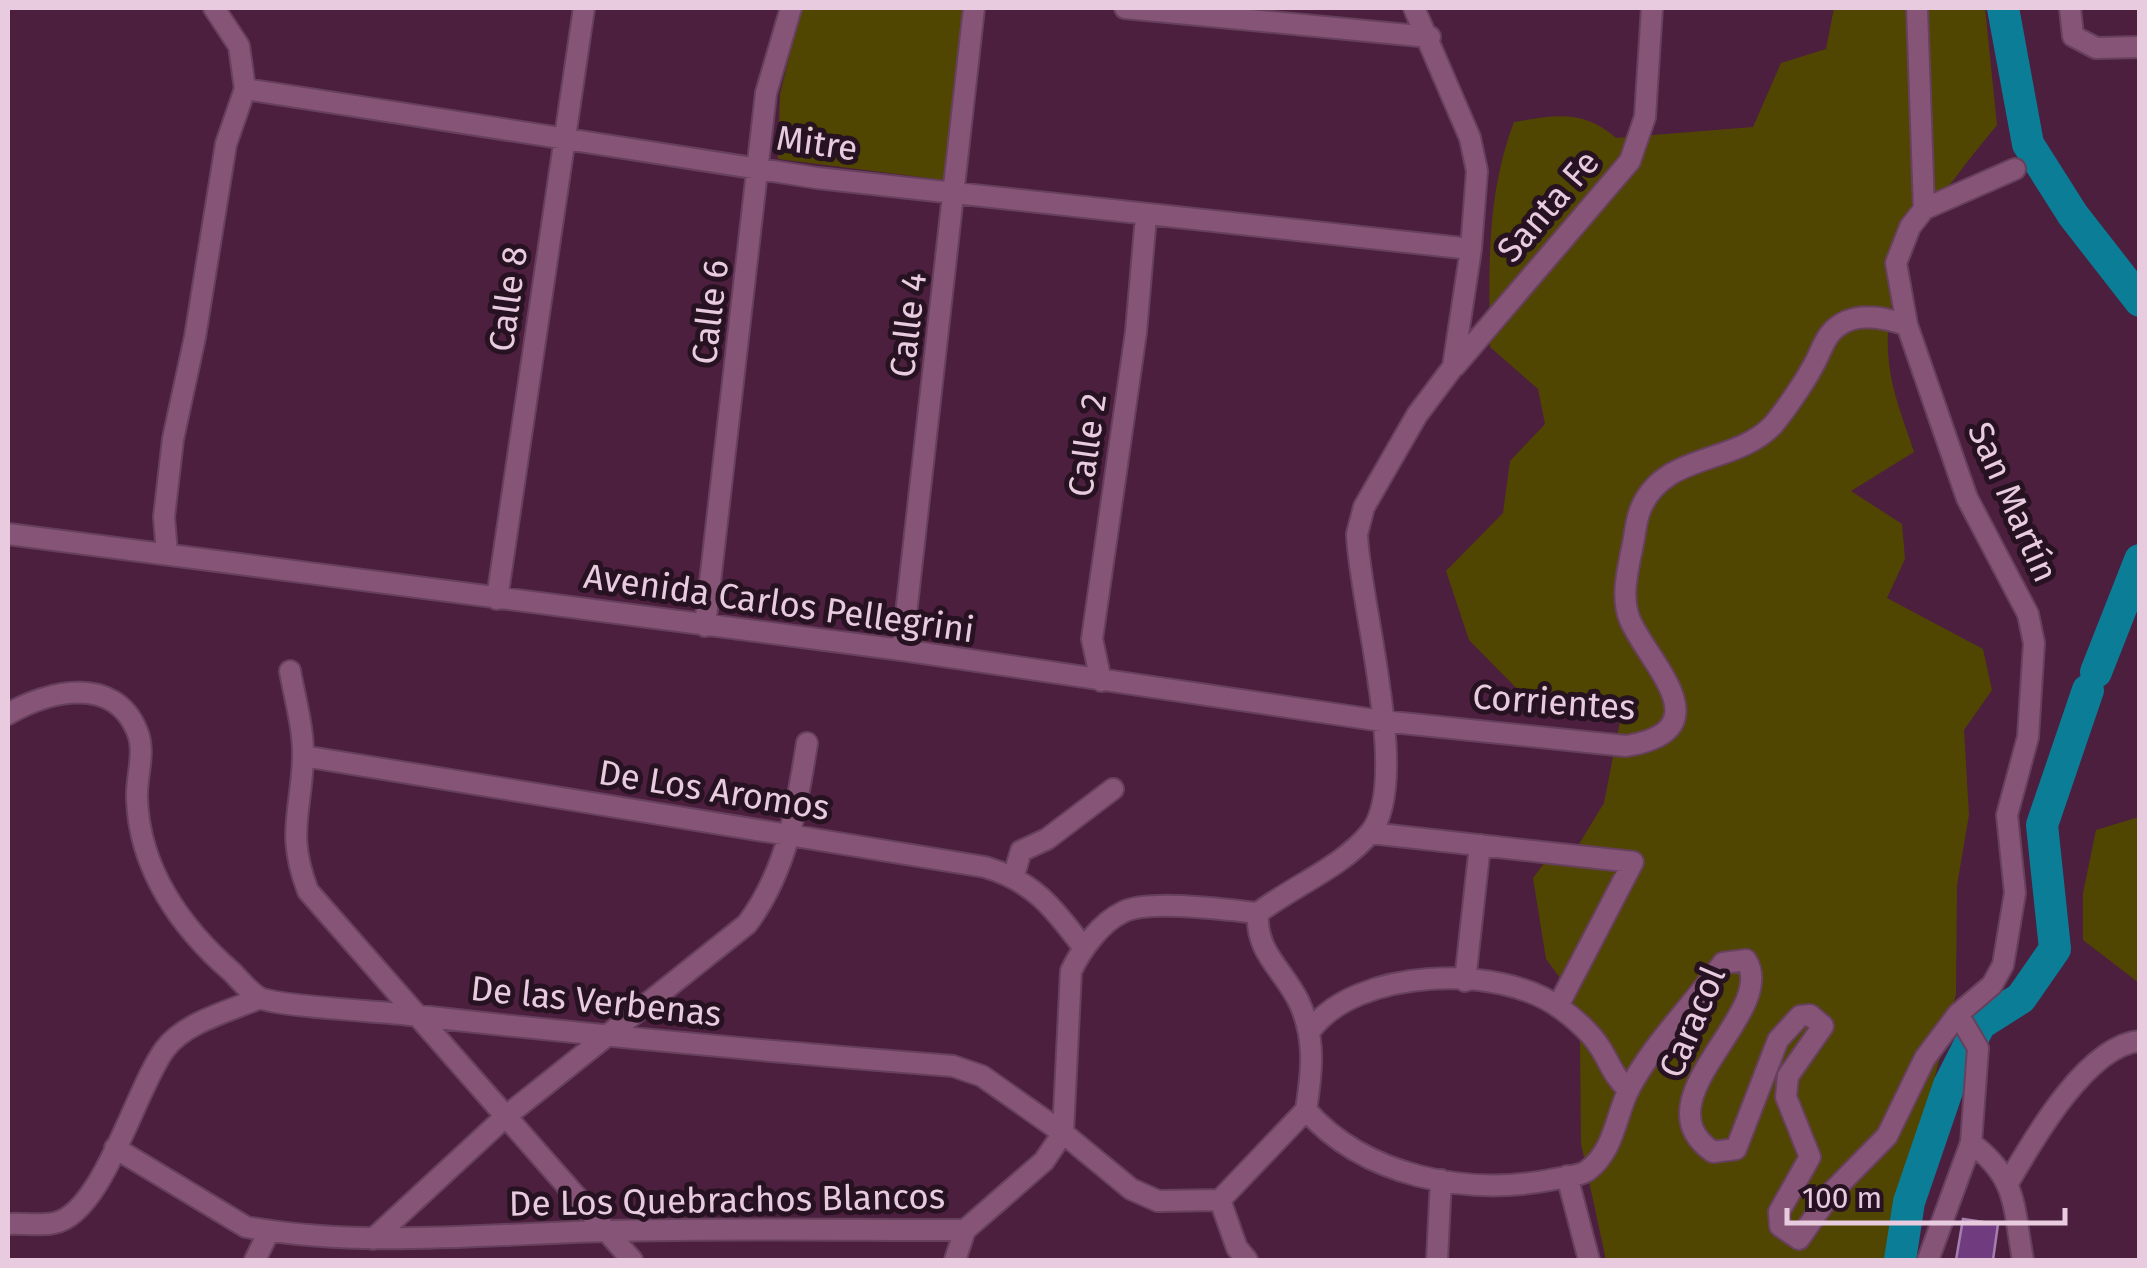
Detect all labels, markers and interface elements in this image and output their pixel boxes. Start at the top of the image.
street label: Mitre [774,117,860,169]
street label: Santa Fe [1488,142,1608,270]
street label: Calle 8 [480,244,536,354]
street label: Calle 6 [683,257,737,367]
street label: Calle 4 [881,270,935,380]
street label: Calle 2 [1059,391,1115,499]
street label: San Martín [1959,415,2067,589]
street label: Avenida Carlos Pellegrini [581,555,977,651]
street label: Corrientes [1471,675,1637,729]
street label: De Los Aromos [596,751,832,829]
street label: Caracol [1650,960,1734,1084]
street label: De las Verbenas [469,967,723,1035]
scale bar [1787,1163,2064,1225]
street label: De Los Quebrachos Blancos [509,1175,945,1225]
text: 100 m [1802,1180,1882,1216]

